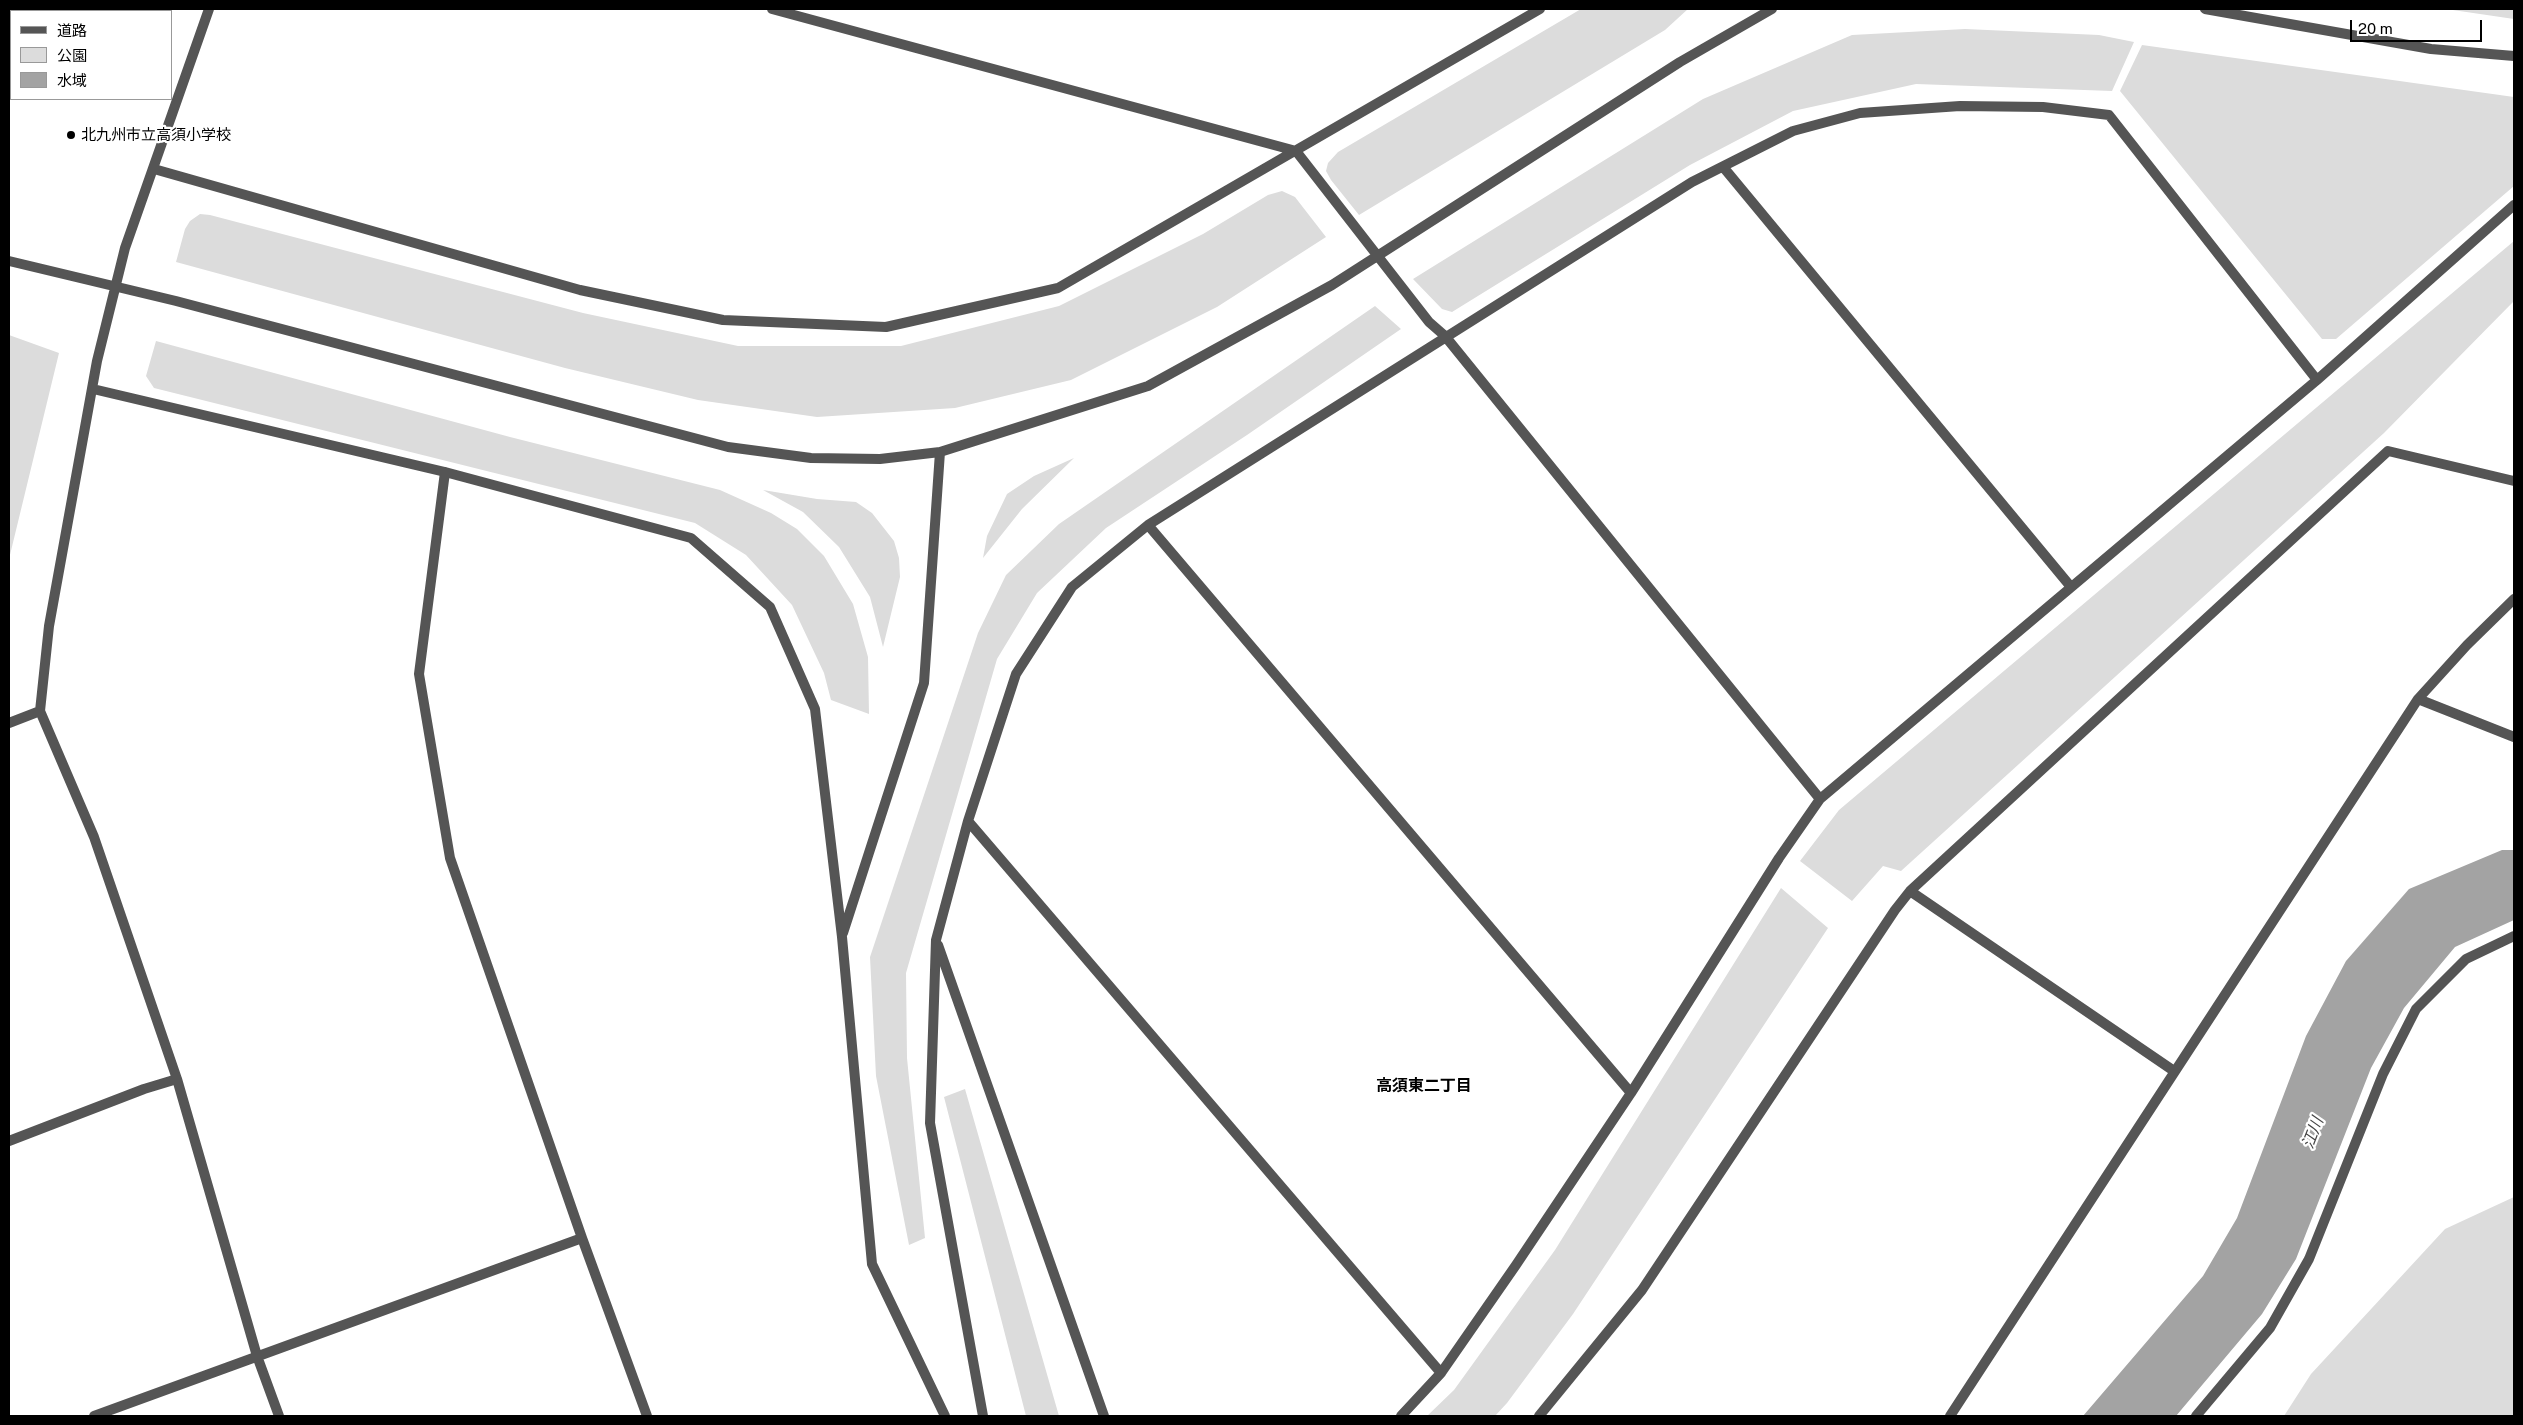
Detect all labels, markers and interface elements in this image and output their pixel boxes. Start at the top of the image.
legend [10,10,172,100]
scale bar [2353,10,2486,42]
text: 20 m [2358,20,2393,37]
text: 道路 [57,22,87,39]
text: 公園 [57,47,87,64]
text: 水域 [57,72,87,89]
place label: 北九州市立高須小学校 [81,126,231,144]
marker: 北九州市立高須小学校 [65,129,77,141]
district label: 高須東二丁目 [1376,1076,1472,1096]
water label: 江川 [2298,1115,2328,1151]

